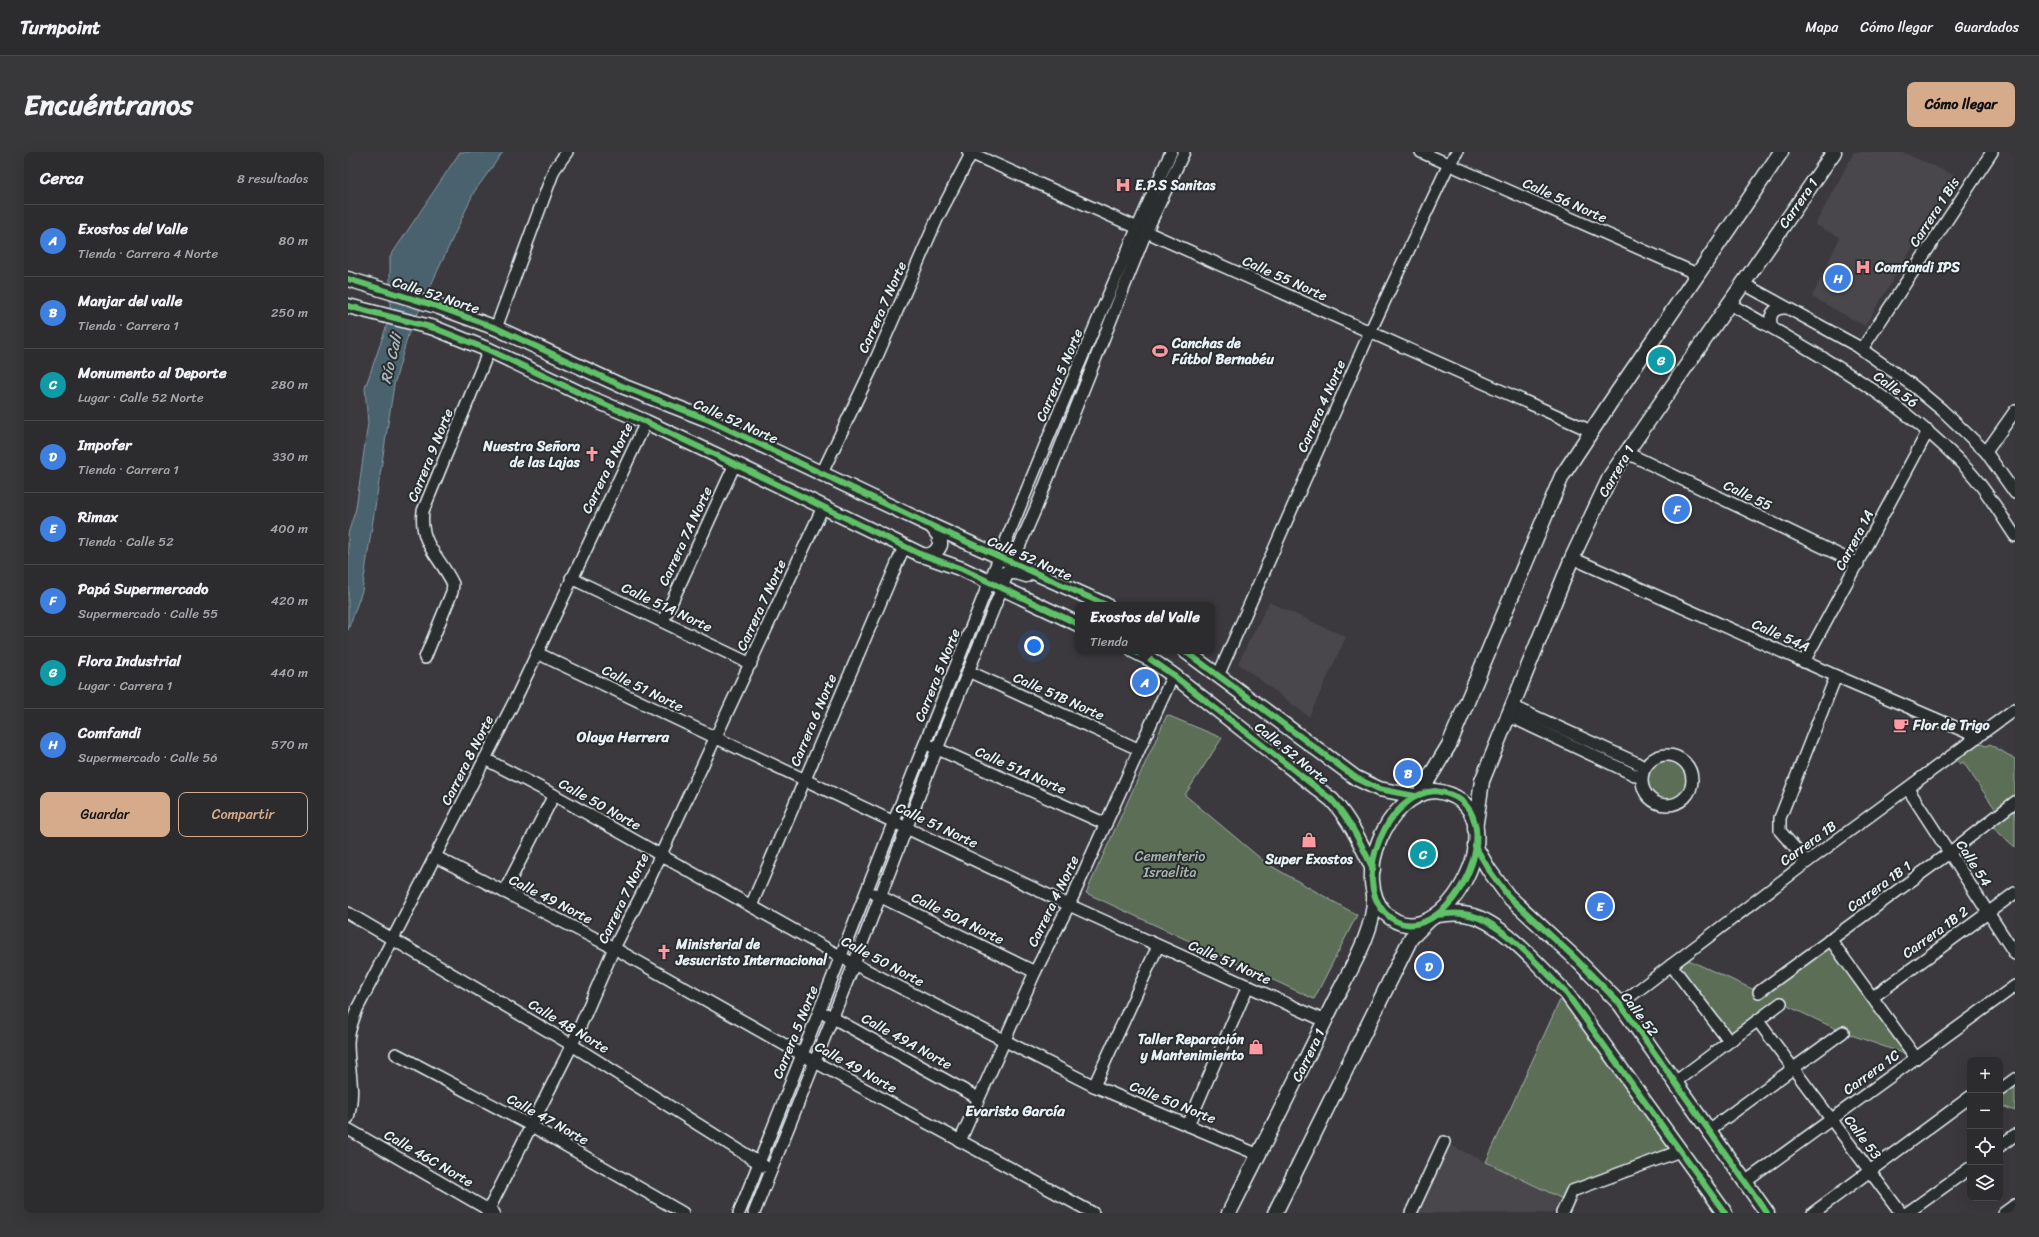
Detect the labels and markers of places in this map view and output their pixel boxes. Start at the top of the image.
place label: E.P.S Sanitas [1135,173,1216,198]
hospital icon: E.P.S Sanitas [1114,176,1132,194]
place label: Comfandi IPS [1874,255,1960,280]
hospital icon: Comfandi IPS [1854,258,1872,276]
pin: H [1825,263,1851,293]
place label: Canchas de Fútbol Bernabéu [1171,331,1274,372]
sports icon: Canchas de Fútbol Bernabéu [1151,342,1169,360]
pin: G [1648,345,1674,375]
place label: Nuestra Señora de las Lajas [482,434,581,475]
church icon: Nuestra Señora de las Lajas [583,445,601,463]
pin: F [1664,494,1690,524]
pin: A [1132,667,1158,697]
place label: Flor de Trigo [1912,713,1991,738]
cafe icon: Flor de Trigo [1892,716,1910,734]
pin: B [1395,758,1421,788]
shop icon: Super Exostos [1300,831,1318,849]
pin: C [1410,839,1436,869]
place label: Super Exostos [1264,847,1353,872]
pin: E [1587,891,1613,921]
place label: Ministerial de Jesucristo Internacional [675,932,828,973]
church icon: Ministerial de Jesucristo Internacional [655,943,673,961]
pin: D [1416,951,1442,981]
place label: Taller Reparación y Mantenimiento [1138,1027,1244,1068]
shop icon: Taller Reparación y Mantenimiento [1247,1038,1265,1056]

